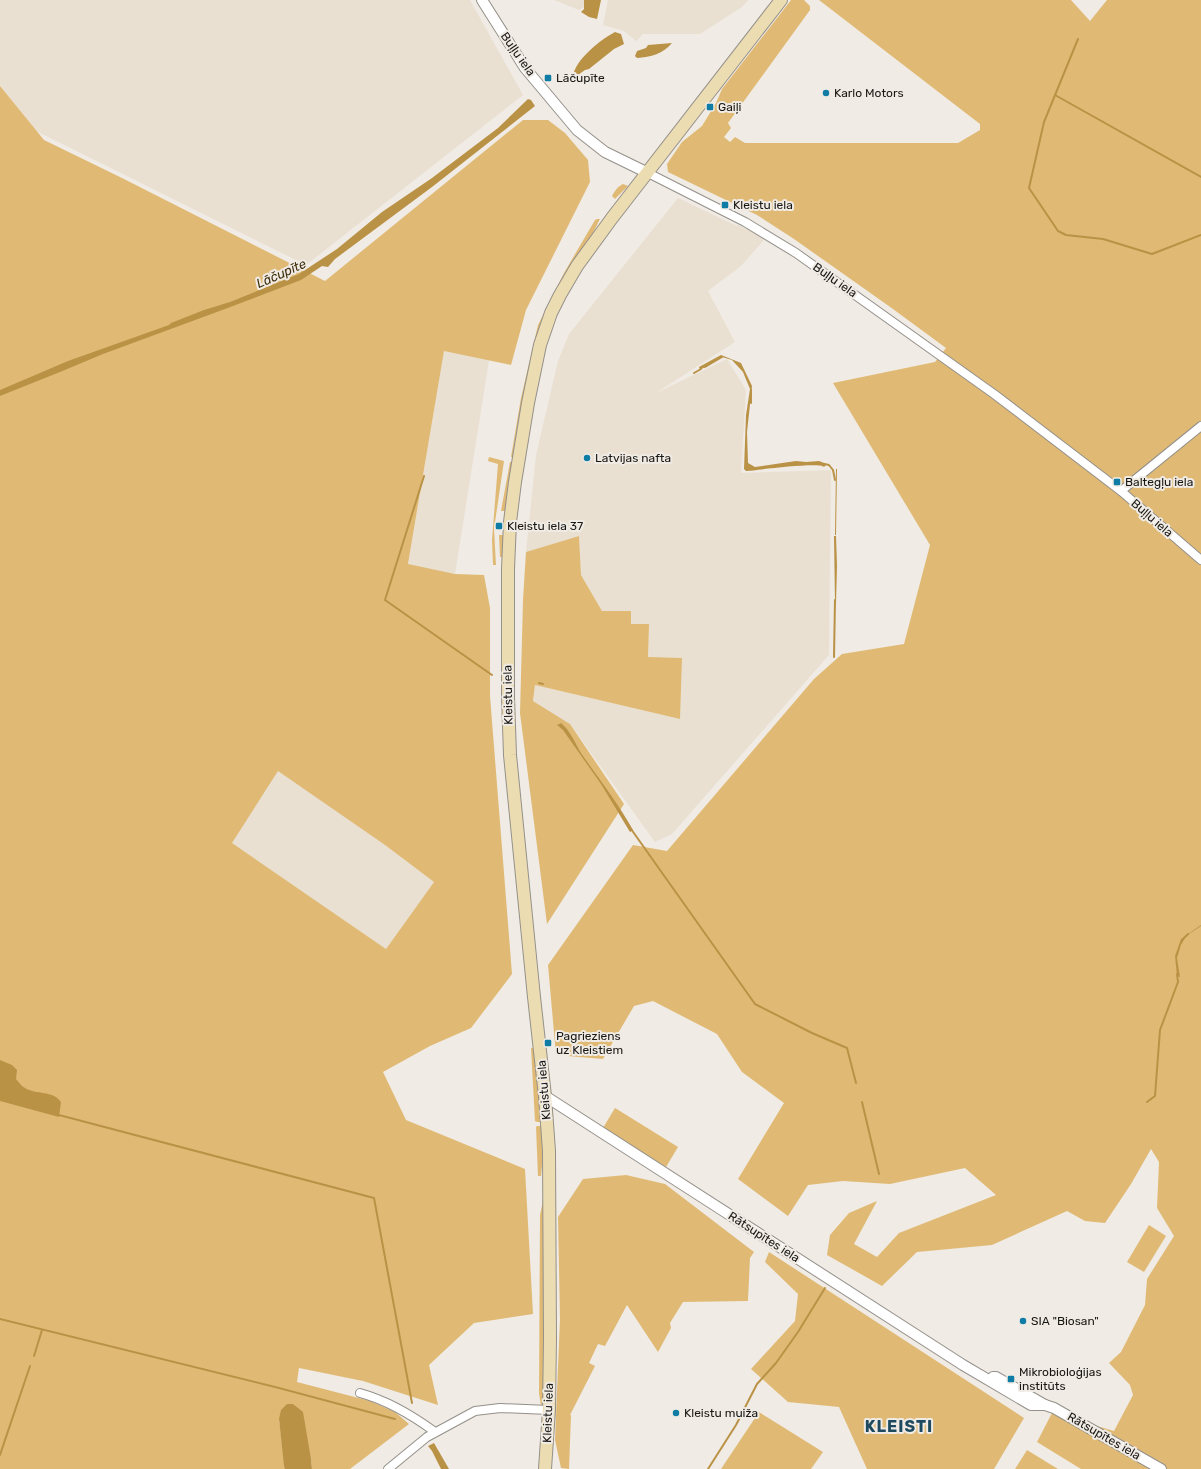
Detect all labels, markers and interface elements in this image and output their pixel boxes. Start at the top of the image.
street label: Buļļu iela [498,29,538,79]
place label: Lāčupīte [556,71,605,85]
marker: Lāčupīte [543,73,553,83]
place label: Karlo Motors [834,86,904,100]
marker: Karlo Motors [821,88,831,98]
place label: Gaiļi [718,100,742,114]
marker: Gaiļi [705,102,715,112]
place label: Kleistu iela [733,198,793,212]
marker: Kleistu iela [720,200,730,210]
water label: Lāčupīte [254,256,308,291]
street label: Buļļu iela [810,260,860,300]
place label: Latvijas nafta [595,451,671,465]
marker: Latvijas nafta [582,453,592,463]
place label: Baltegļu iela [1125,475,1193,489]
marker: Baltegļu iela [1112,477,1122,487]
street label: Buļļu iela [1128,496,1176,540]
place label: Kleistu iela 37 [507,519,583,533]
marker: Kleistu iela 37 [494,521,504,531]
street label: Kleistu iela [500,665,516,725]
place label: Pagrieziens uz Kleistiem [556,1029,623,1057]
marker: Pagrieziens uz Kleistiem [543,1038,553,1048]
street label: Kleistu iela [534,1060,554,1120]
street label: Rātsupītes iela [726,1209,802,1265]
place label: SIA "Biosan" [1031,1314,1099,1328]
marker: SIA "Biosan" [1018,1316,1028,1326]
place label: Mikrobioloģijas institūts [1019,1365,1102,1393]
marker: Mikrobioloģijas institūts [1006,1374,1016,1384]
street label: Kleistu iela [540,1383,556,1443]
place label: Kleistu muiža [684,1406,758,1420]
marker: Kleistu muiža [671,1408,681,1418]
street label: Rātsupītes iela [1065,1409,1143,1463]
district label: KLEISTI [865,1417,933,1436]

